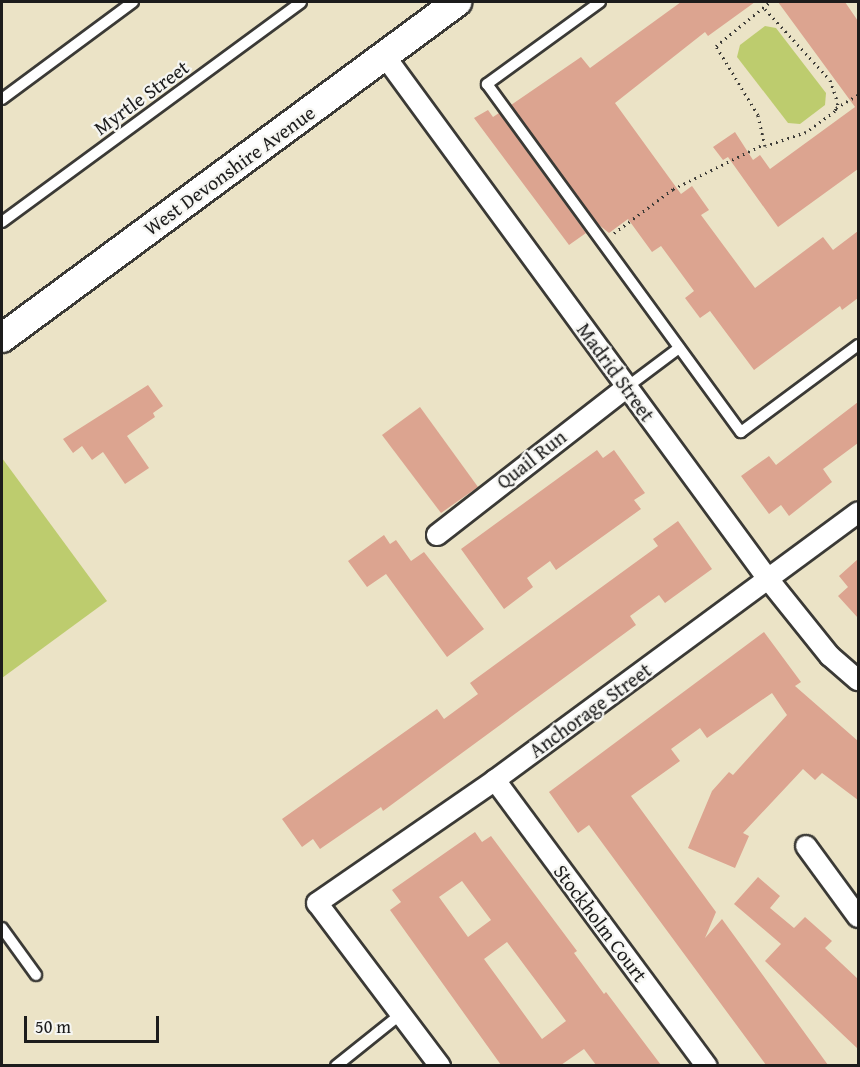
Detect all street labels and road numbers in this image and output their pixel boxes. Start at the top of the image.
street label: Myrtle Street [89,54,193,140]
street label: West Devonshire Avenue [139,100,319,240]
street label: Madrid Street [572,318,660,426]
street label: Quail Run [491,424,571,494]
street label: Anchorage Street [524,658,656,762]
street label: Stockholm Court [549,860,653,986]

